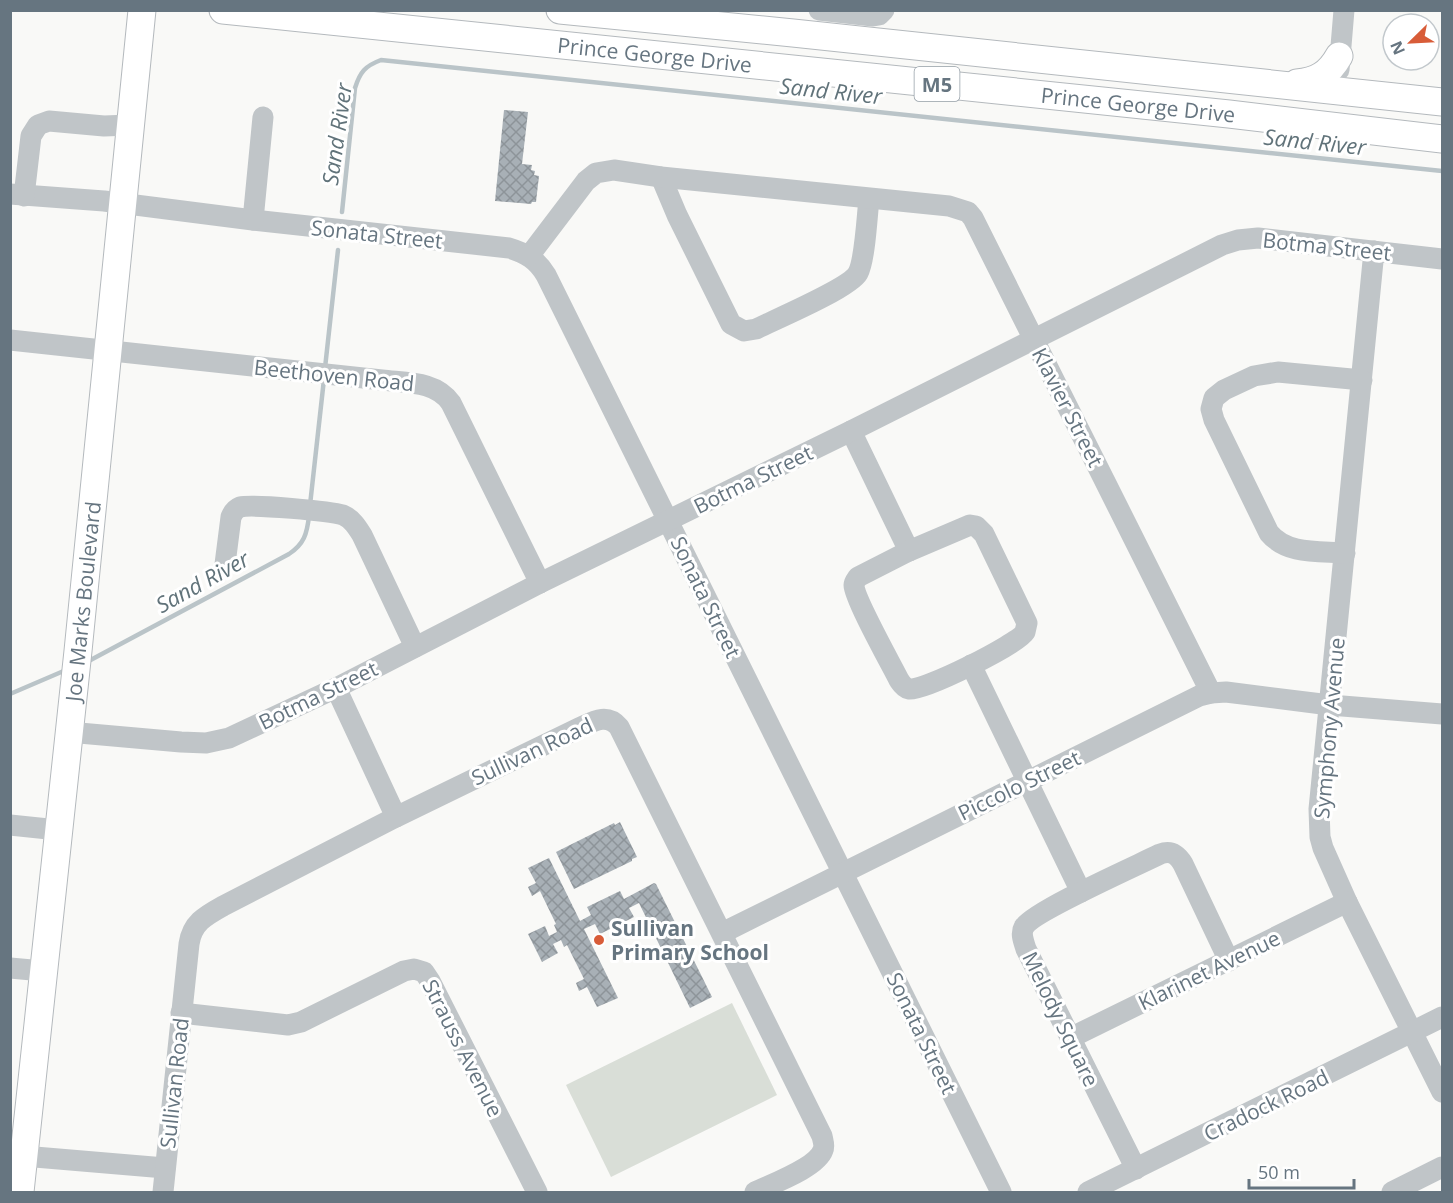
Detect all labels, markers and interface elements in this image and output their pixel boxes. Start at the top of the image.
north arrow [1381,12,1441,72]
street label: Prince George Drive [556,31,753,79]
text: N [1385,38,1410,59]
road number: M5 [914,67,960,101]
water label: Sand River [778,70,885,110]
water label: Sand River [314,80,358,187]
street label: Prince George Drive [1040,81,1237,129]
water label: Sand River [1262,121,1369,161]
street label: Sonata Street [310,213,444,255]
street label: Botma Street [1261,225,1393,267]
street label: Klavier Street [1026,343,1110,471]
street label: Beethoven Road [253,353,415,397]
street label: Botma Street [689,438,817,520]
street label: Joe Marks Boulevard [58,500,107,705]
street label: Sonata Street [664,532,748,662]
water label: Sand River [150,542,255,619]
street label: Symphony Avenue [1307,636,1351,820]
street label: Botma Street [254,654,382,736]
street label: Sullivan Road [467,711,597,791]
street label: Piccolo Street [953,743,1085,827]
place label: Sullivan Primary School [611,914,769,966]
street label: Klarinet Avenue [1133,924,1285,1016]
marker: Sullivan Primary School [592,933,606,947]
street label: Melody Square [1016,947,1106,1091]
street label: Sonata Street [880,968,964,1098]
street label: Strauss Avenue [416,974,510,1122]
street label: Sullivan Road [153,1016,195,1150]
street label: Cradock Road [1199,1063,1333,1147]
scale bar [1249,1152,1354,1190]
text: 50 m [1258,1160,1300,1184]

